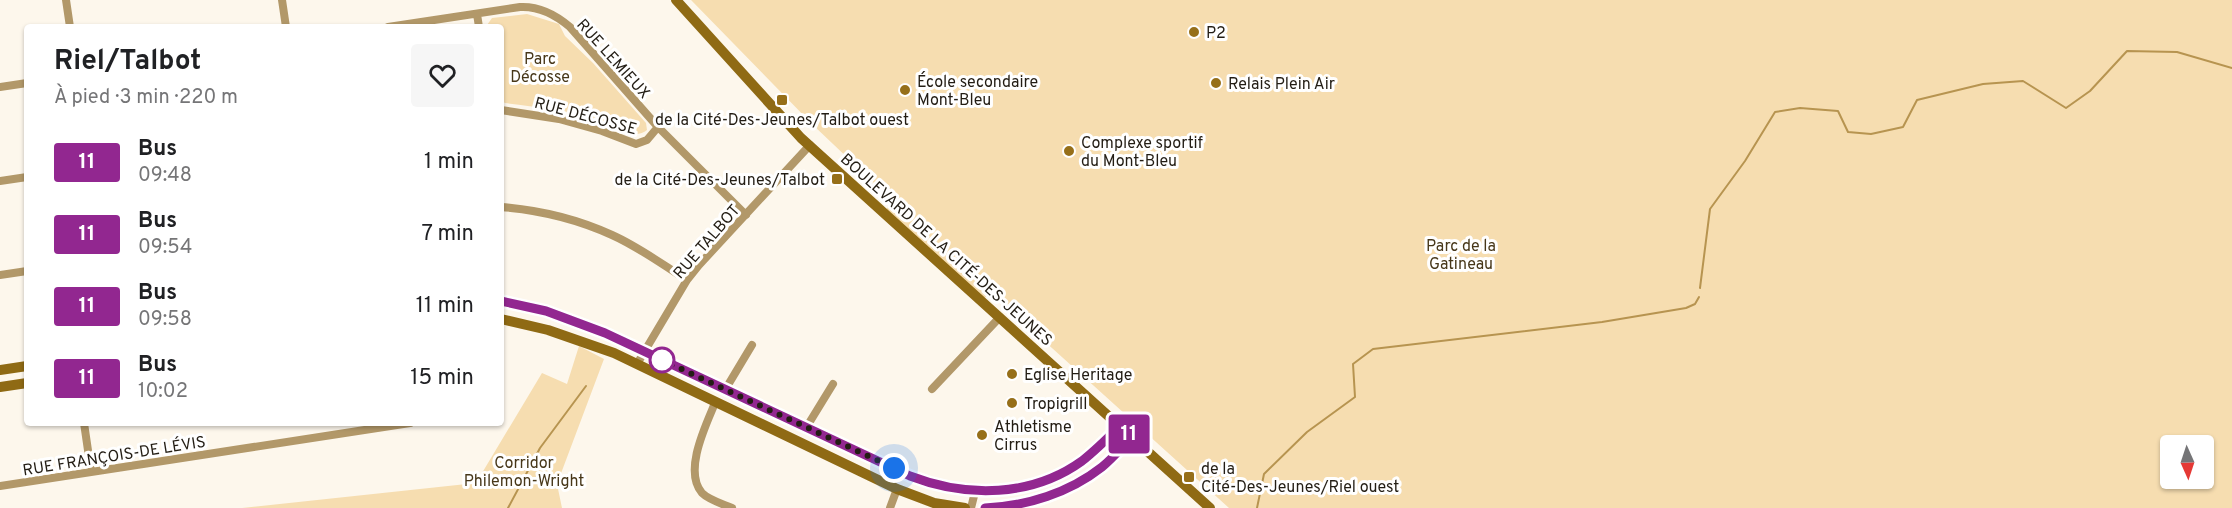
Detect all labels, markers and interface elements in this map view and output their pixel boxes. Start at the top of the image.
street label: RUE LEMIEUX [571,15,654,103]
place label: P2 [1206,24,1226,44]
marker: P2 [1187,25,1201,39]
text: Riel/Talbot [54,44,201,80]
button: heart [411,44,474,107]
park label: Parc Décosse [510,50,570,88]
place label: École secondaire Mont-Bleu [917,71,1038,111]
place label: Relais Plein Air [1228,75,1335,95]
marker: Relais Plein Air [1209,76,1223,90]
marker: École secondaire Mont-Bleu [898,83,912,97]
text: À pied · 3 min · 220 m [54,85,238,111]
street label: RUE DÉCOSSE [532,92,639,140]
marker: de la Cité-Des-Jeunes/Talbot ouest [775,93,789,107]
place label: de la Cité-Des-Jeunes/Talbot ouest [655,111,909,131]
place label: Complexe sportif du Mont-Bleu [1081,134,1203,172]
text: Bus [138,136,177,163]
marker: Complexe sportif du Mont-Bleu [1062,144,1076,158]
street label: BOULEVARD DE LA CITÉ-DES-JEUNES [835,148,1057,351]
text: 11 [79,149,95,176]
text: 1 min [424,149,474,176]
text: 09:48 [138,163,192,189]
place label: de la Cité-Des-Jeunes/Talbot [614,171,825,191]
marker: de la Cité-Des-Jeunes/Talbot [830,172,844,186]
street label: RUE TALBOT [670,201,745,284]
text: Bus [138,208,177,235]
text: 11 [79,221,95,248]
text: 7 min [422,221,474,248]
text: 09:54 [138,235,193,261]
park label: Parc de la Gatineau [1426,237,1496,275]
text: Bus [138,280,177,307]
text: 11 [79,293,95,320]
text: 11 min [416,293,474,320]
text: 09:58 [138,307,192,333]
unlabelled marker [649,347,675,373]
text: Bus [138,352,177,379]
text: 11 [79,365,95,392]
text: 15 min [410,365,474,392]
place label: Eglise Heritage [1024,366,1132,386]
marker: Eglise Heritage [1005,367,1019,381]
text: 10:02 [138,379,188,405]
place label: Tropigrill [1024,395,1087,415]
marker: Tropigrill [1005,396,1019,410]
line badge: 11 [1102,414,1156,454]
place label: Athletisme Cirrus [994,418,1072,456]
text: 11 [1121,421,1137,448]
marker: Athletisme Cirrus [975,428,989,442]
street label: RUE FRANÇOIS-DE LÉVIS [21,431,207,481]
north arrow [2160,435,2214,489]
map controls [2160,435,2214,489]
your location [879,453,909,483]
park label: Corridor Philemon-Wright [464,454,584,492]
place label: de la Cité-Des-Jeunes/Riel ouest [1201,460,1399,498]
marker: de la Cité-Des-Jeunes/Riel ouest [1182,470,1196,484]

